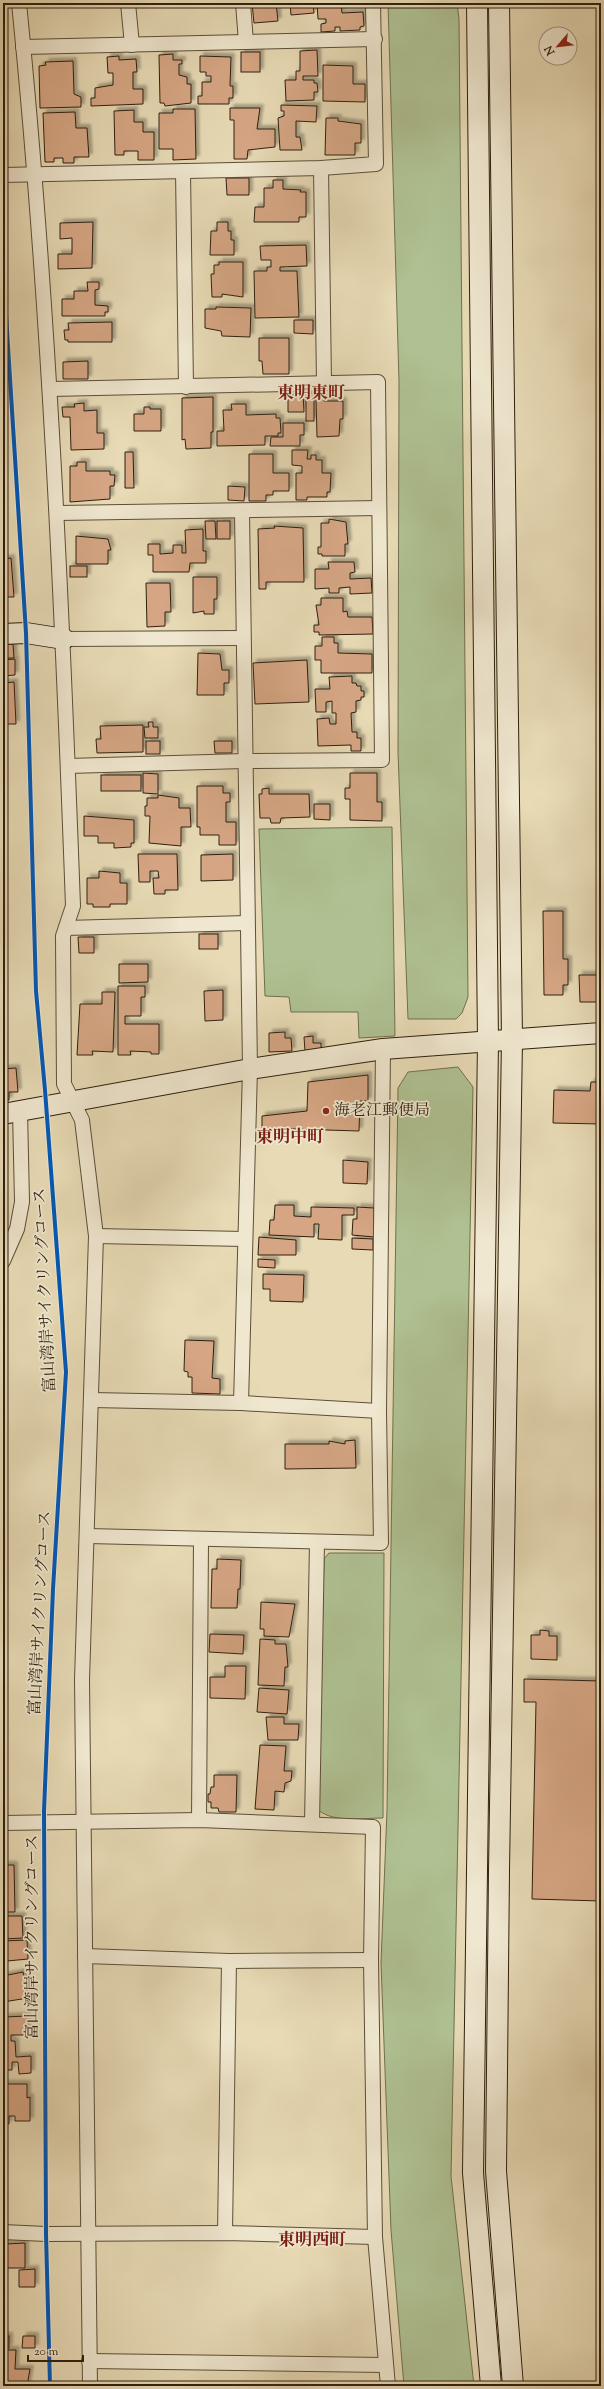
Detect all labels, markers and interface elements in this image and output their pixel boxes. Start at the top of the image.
north arrow [538,26,578,66]
text: N [541,42,560,59]
district label: 東明東町 [277,382,345,406]
place label: 海老江郵便局 [334,1100,430,1123]
marker: 海老江郵便局 [321,1106,331,1116]
district label: 東明中町 [256,1126,324,1150]
street label: 富山湾岸サイクリングコース [29,1187,63,1393]
street label: 富山湾岸サイクリングコース [24,1510,58,1716]
street label: 富山湾岸サイクリングコース [22,1834,45,2040]
district label: 東明西町 [278,2229,346,2253]
scale bar [28,2337,83,2363]
text: 20 m [34,2343,59,2361]

